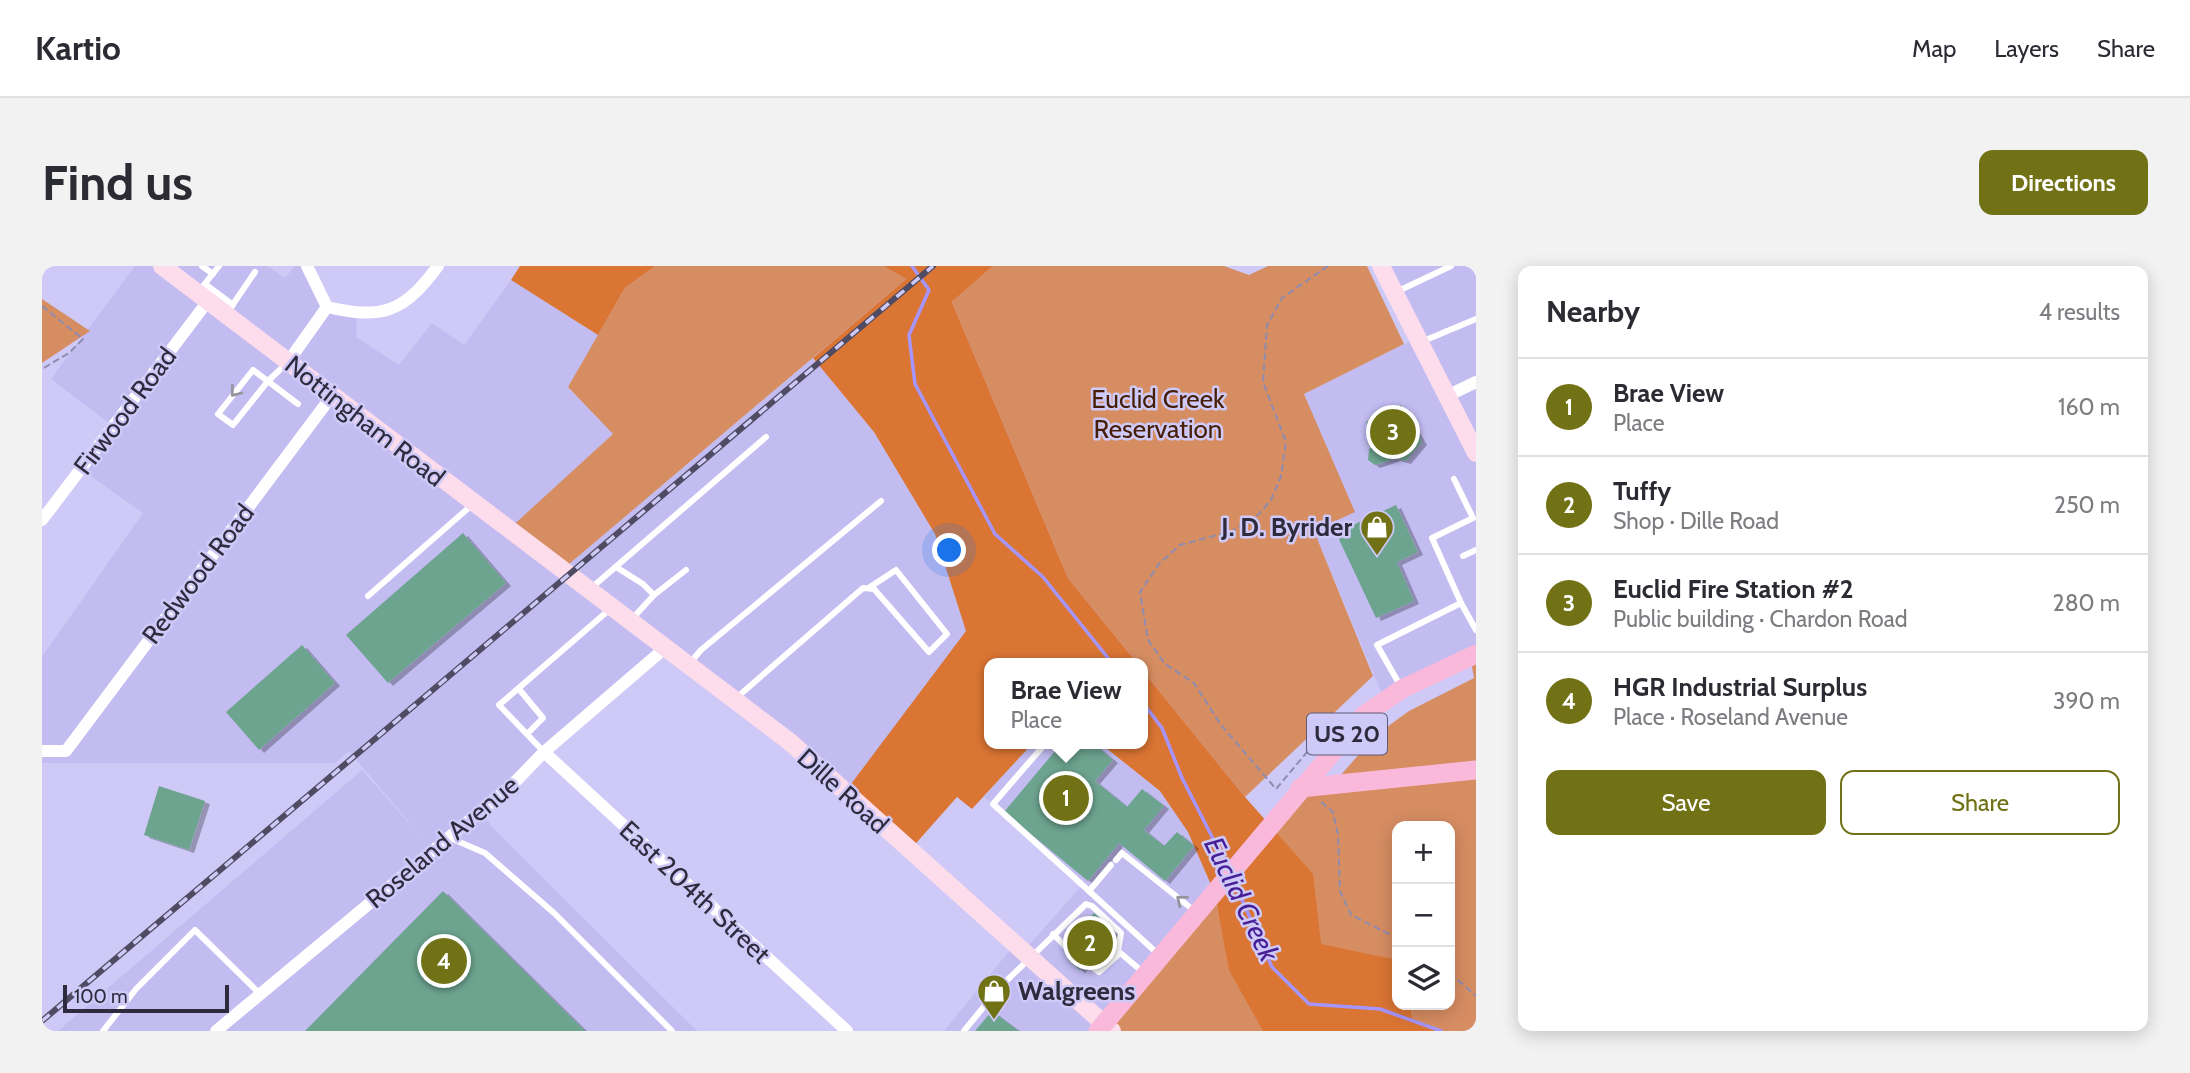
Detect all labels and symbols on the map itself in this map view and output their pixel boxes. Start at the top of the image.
street label: Firwood Road [67,341,183,481]
street label: Nottingham Road [279,349,451,493]
park label: Euclid Creek Reservation [1091,383,1225,445]
one-way arrow [231,384,244,396]
pin: 3 [1370,406,1416,458]
street label: Redwood Road [135,498,261,650]
shop icon: J. D. Byrider [1358,508,1396,557]
place label: J. D. Byrider [1220,511,1352,543]
your location [932,533,966,567]
road number: US 20 [1307,714,1387,755]
street label: Dille Road [791,742,895,840]
street label: Roseland Avenue [359,769,525,915]
pin: 1 [1043,772,1089,824]
street label: East 204th Street [613,814,777,970]
water label: Euclid Creek [1197,831,1287,968]
one-way arrow [1176,896,1188,909]
pin: 2 [1067,917,1113,969]
pin: 4 [421,935,467,987]
shop icon: Walgreens [975,972,1013,1021]
place label: Walgreens [1018,975,1135,1007]
scale bar [63,982,229,1014]

